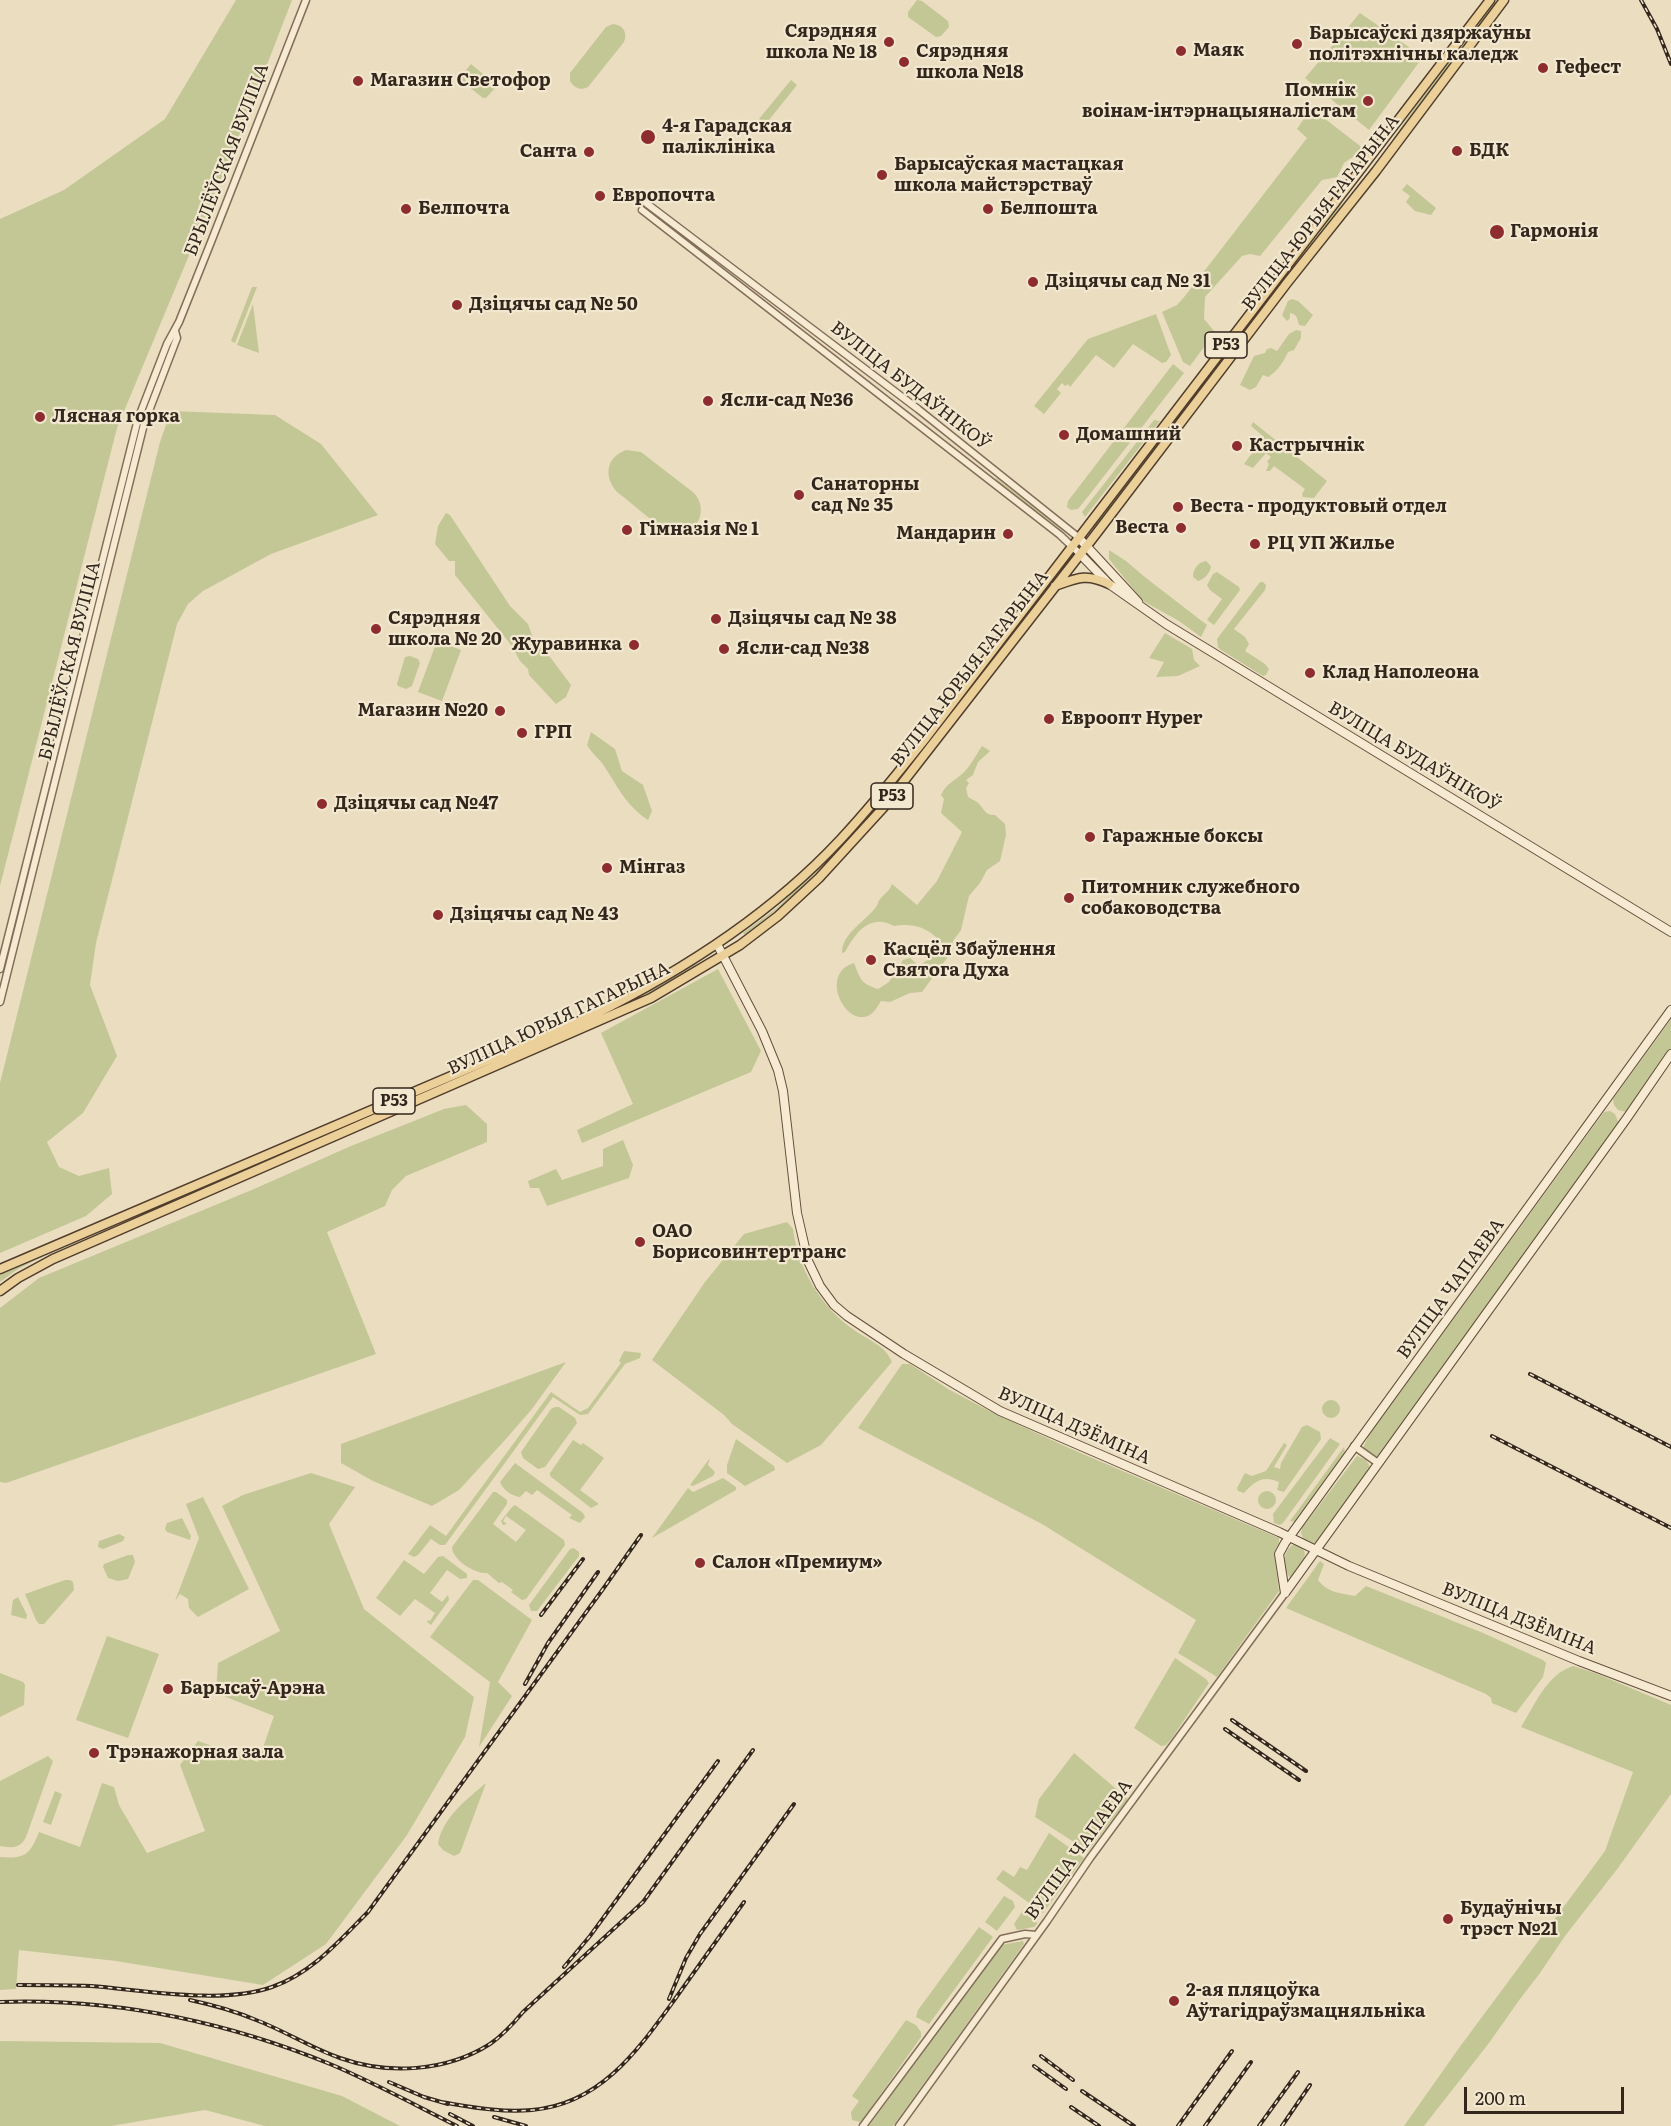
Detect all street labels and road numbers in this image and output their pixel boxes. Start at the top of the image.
street label: БРЫЛЁЎСКАЯ ВУЛІЦА [180,61,274,259]
street label: ВУЛІЦА ЮРЫЯ ГАГАРЫНА [1238,111,1404,315]
street label: ВУЛІЦА БУДАЎНІКОЎ [826,317,994,455]
road number: Р53 [1205,332,1247,358]
street label: БРЫЛЁЎСКАЯ ВУЛІЦА [35,559,105,763]
street label: ВУЛІЦА ЮРЫЯ ГАГАРЫНА [887,567,1053,771]
street label: ВУЛІЦА БУДАЎНІКОЎ [1324,697,1504,817]
road number: Р53 [871,783,913,809]
street label: ВУЛІЦА ЮРЫЯ ГАГАРЫНА [445,958,673,1080]
road number: Р53 [373,1088,415,1114]
street label: ВУЛІЦА ЧАПАЕВА [1393,1215,1509,1363]
street label: ВУЛІЦА ДЗЁМІНА [994,1383,1154,1469]
street label: ВУЛІЦА ДЗЁМІНА [1439,1578,1599,1660]
street label: ВУЛІЦА ЧАПАЕВА [1021,1776,1137,1924]

